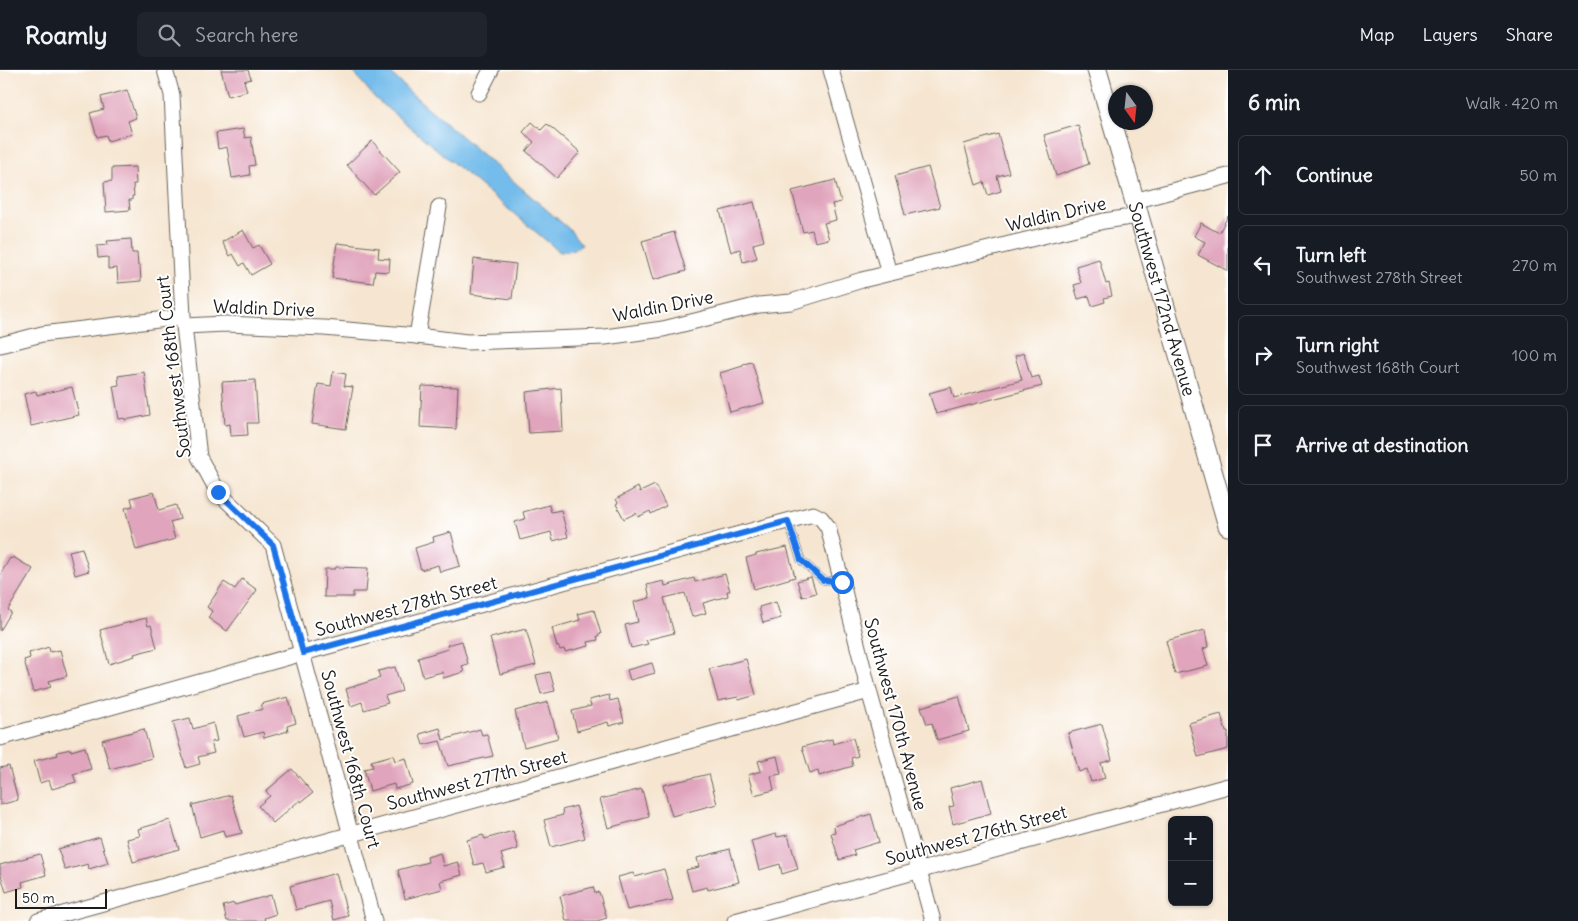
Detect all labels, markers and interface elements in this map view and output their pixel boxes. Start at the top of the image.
search box [137,12,487,57]
text: Roamly [25,20,107,50]
icon: search [155,21,183,49]
text: Search here [195,23,298,47]
text: Map [1359,23,1394,46]
text: Layers [1422,23,1478,46]
text: Share [1506,23,1553,46]
north arrow [1108,85,1153,130]
text: 6 min [1248,89,1300,116]
text: Walk · 420 m [1466,93,1558,113]
icon: ahead [1249,161,1277,189]
text: Continue [1296,163,1373,187]
text: 50 m [1519,165,1557,185]
street label: Waldin Drive [1004,191,1108,237]
street label: Southwest 172nd Avenue [1124,199,1202,399]
text: Turn left [1296,243,1366,267]
icon: left [1249,251,1277,279]
text: 270 m [1512,255,1557,275]
text: Southwest 278th Street [1296,267,1462,287]
street label: Southwest 168th Court [150,274,196,460]
street label: Waldin Drive [611,285,715,327]
street label: Waldin Drive [213,295,315,321]
text: Turn right [1296,333,1379,357]
icon: right [1249,341,1277,369]
text: 100 m [1512,345,1557,365]
text: Southwest 168th Court [1296,357,1459,377]
icon: arrive [1249,431,1277,459]
text: Arrive at destination [1296,433,1469,457]
route end [207,481,230,504]
street label: Southwest 278th Street [313,571,499,641]
route start [831,571,854,594]
street label: Southwest 170th Avenue [859,615,933,813]
street label: Southwest 168th Court [316,667,386,851]
street label: Southwest 277th Street [384,745,570,815]
street label: Southwest 276th Street [883,800,1069,870]
map controls [1168,816,1213,906]
button: + [1168,816,1213,861]
button: − [1168,861,1213,906]
scale bar [15,886,108,909]
text: 50 m [22,889,55,907]

